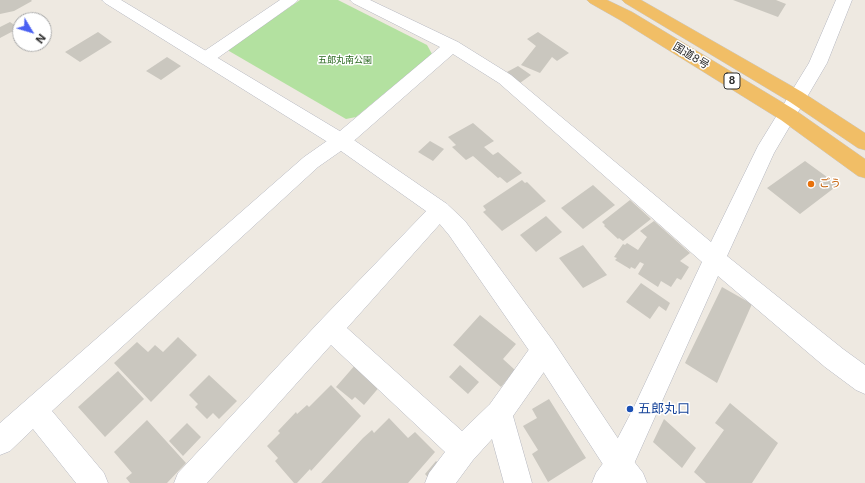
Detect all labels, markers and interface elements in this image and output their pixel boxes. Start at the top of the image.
north arrow [12,12,52,52]
text: N [33,31,49,46]
street label: 国道8号 [671,40,711,72]
park label: 五郎丸南公園 [318,55,372,65]
road number: 8 [724,73,740,89]
place label: ごう [819,177,841,191]
marker: ごう [806,179,816,189]
place label: 五郎丸口 [638,401,690,417]
marker: 五郎丸口 [625,404,635,414]

